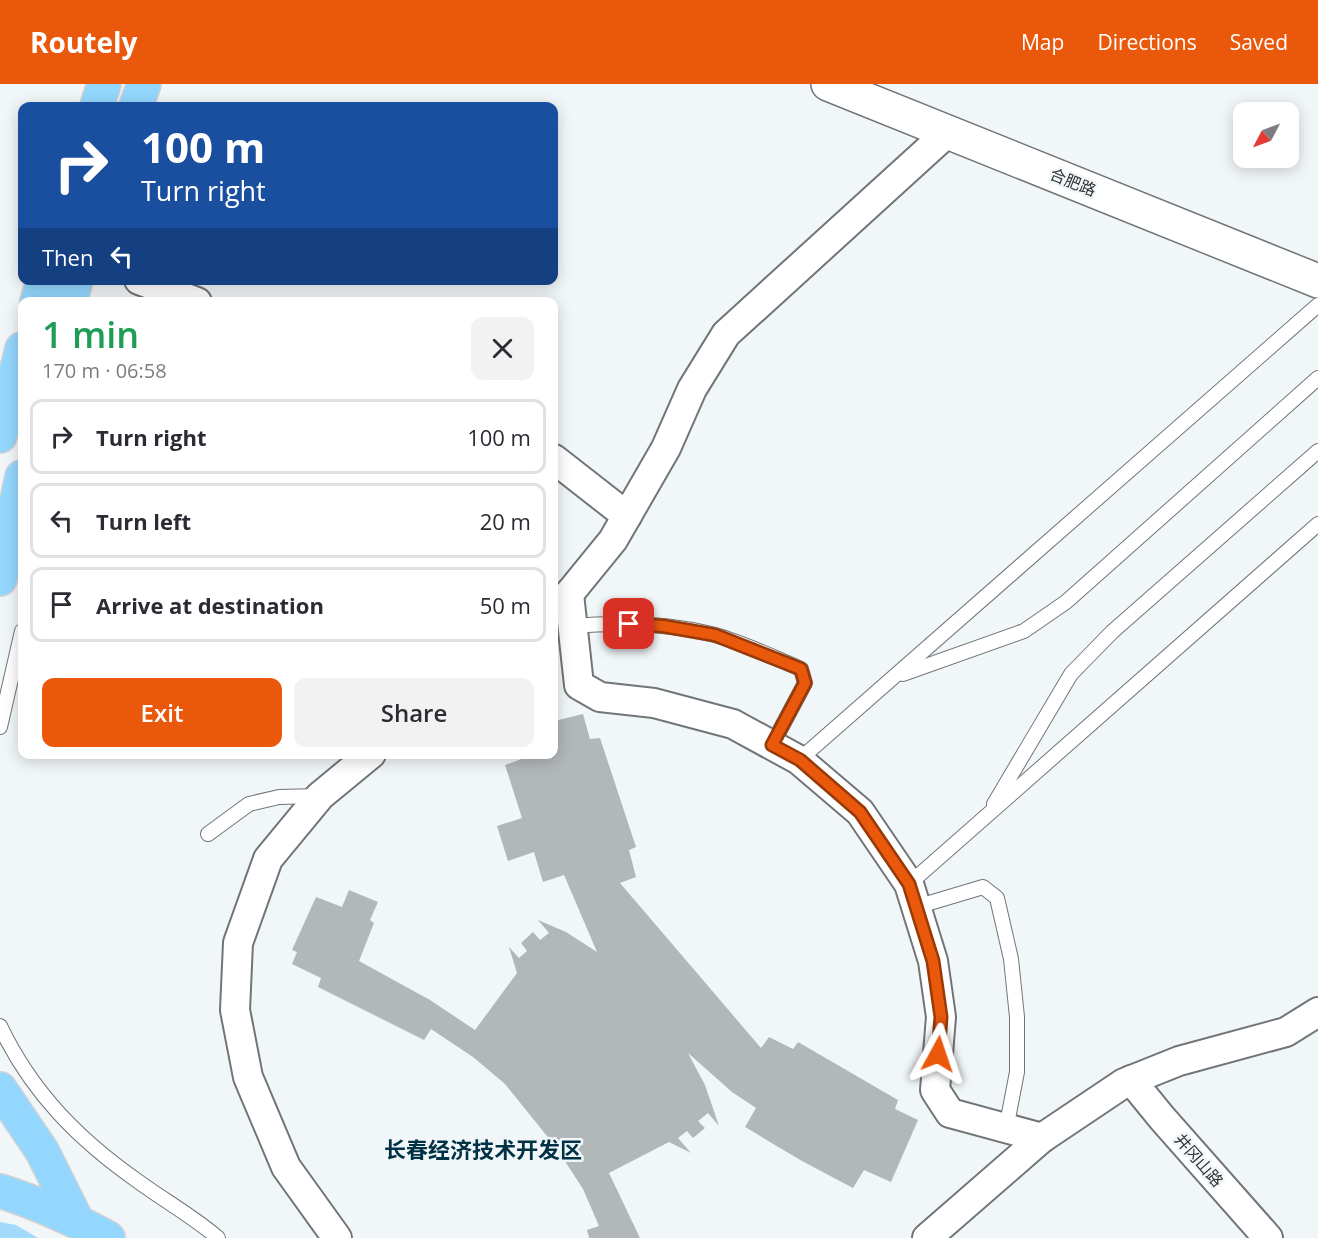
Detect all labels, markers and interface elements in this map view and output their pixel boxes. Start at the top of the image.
text: Routely [30,23,137,61]
text: Map [1021,28,1064,56]
text: Directions [1097,28,1197,56]
text: Saved [1230,28,1288,56]
north arrow [1233,102,1299,168]
map controls [1233,102,1299,168]
text: 100 m [141,118,265,175]
icon: right [42,126,120,204]
street label: 合肥路 [1047,163,1099,201]
text: Turn right [141,172,266,209]
icon: left [105,240,138,273]
text: Then [42,242,93,272]
text: 1 min [42,310,139,359]
button: close [471,317,534,380]
text: 170 m · 06:58 [42,357,167,384]
icon: right [45,420,78,453]
text: Turn right [96,422,207,452]
text: 100 m [467,422,531,452]
icon: left [45,504,78,537]
text: Turn left [96,506,191,536]
text: 20 m [480,506,531,536]
icon: arrive [45,588,78,621]
text: Arrive at destination [96,590,324,620]
text: 50 m [480,590,531,620]
pin [603,598,654,649]
icon: arrive [612,607,645,640]
button: Exit [42,678,282,747]
button: Share [294,678,534,747]
position arrow [906,1022,970,1086]
street label: 井冈山路 [1170,1129,1228,1191]
district label: 长春经济技术开发区 [384,1134,582,1164]

